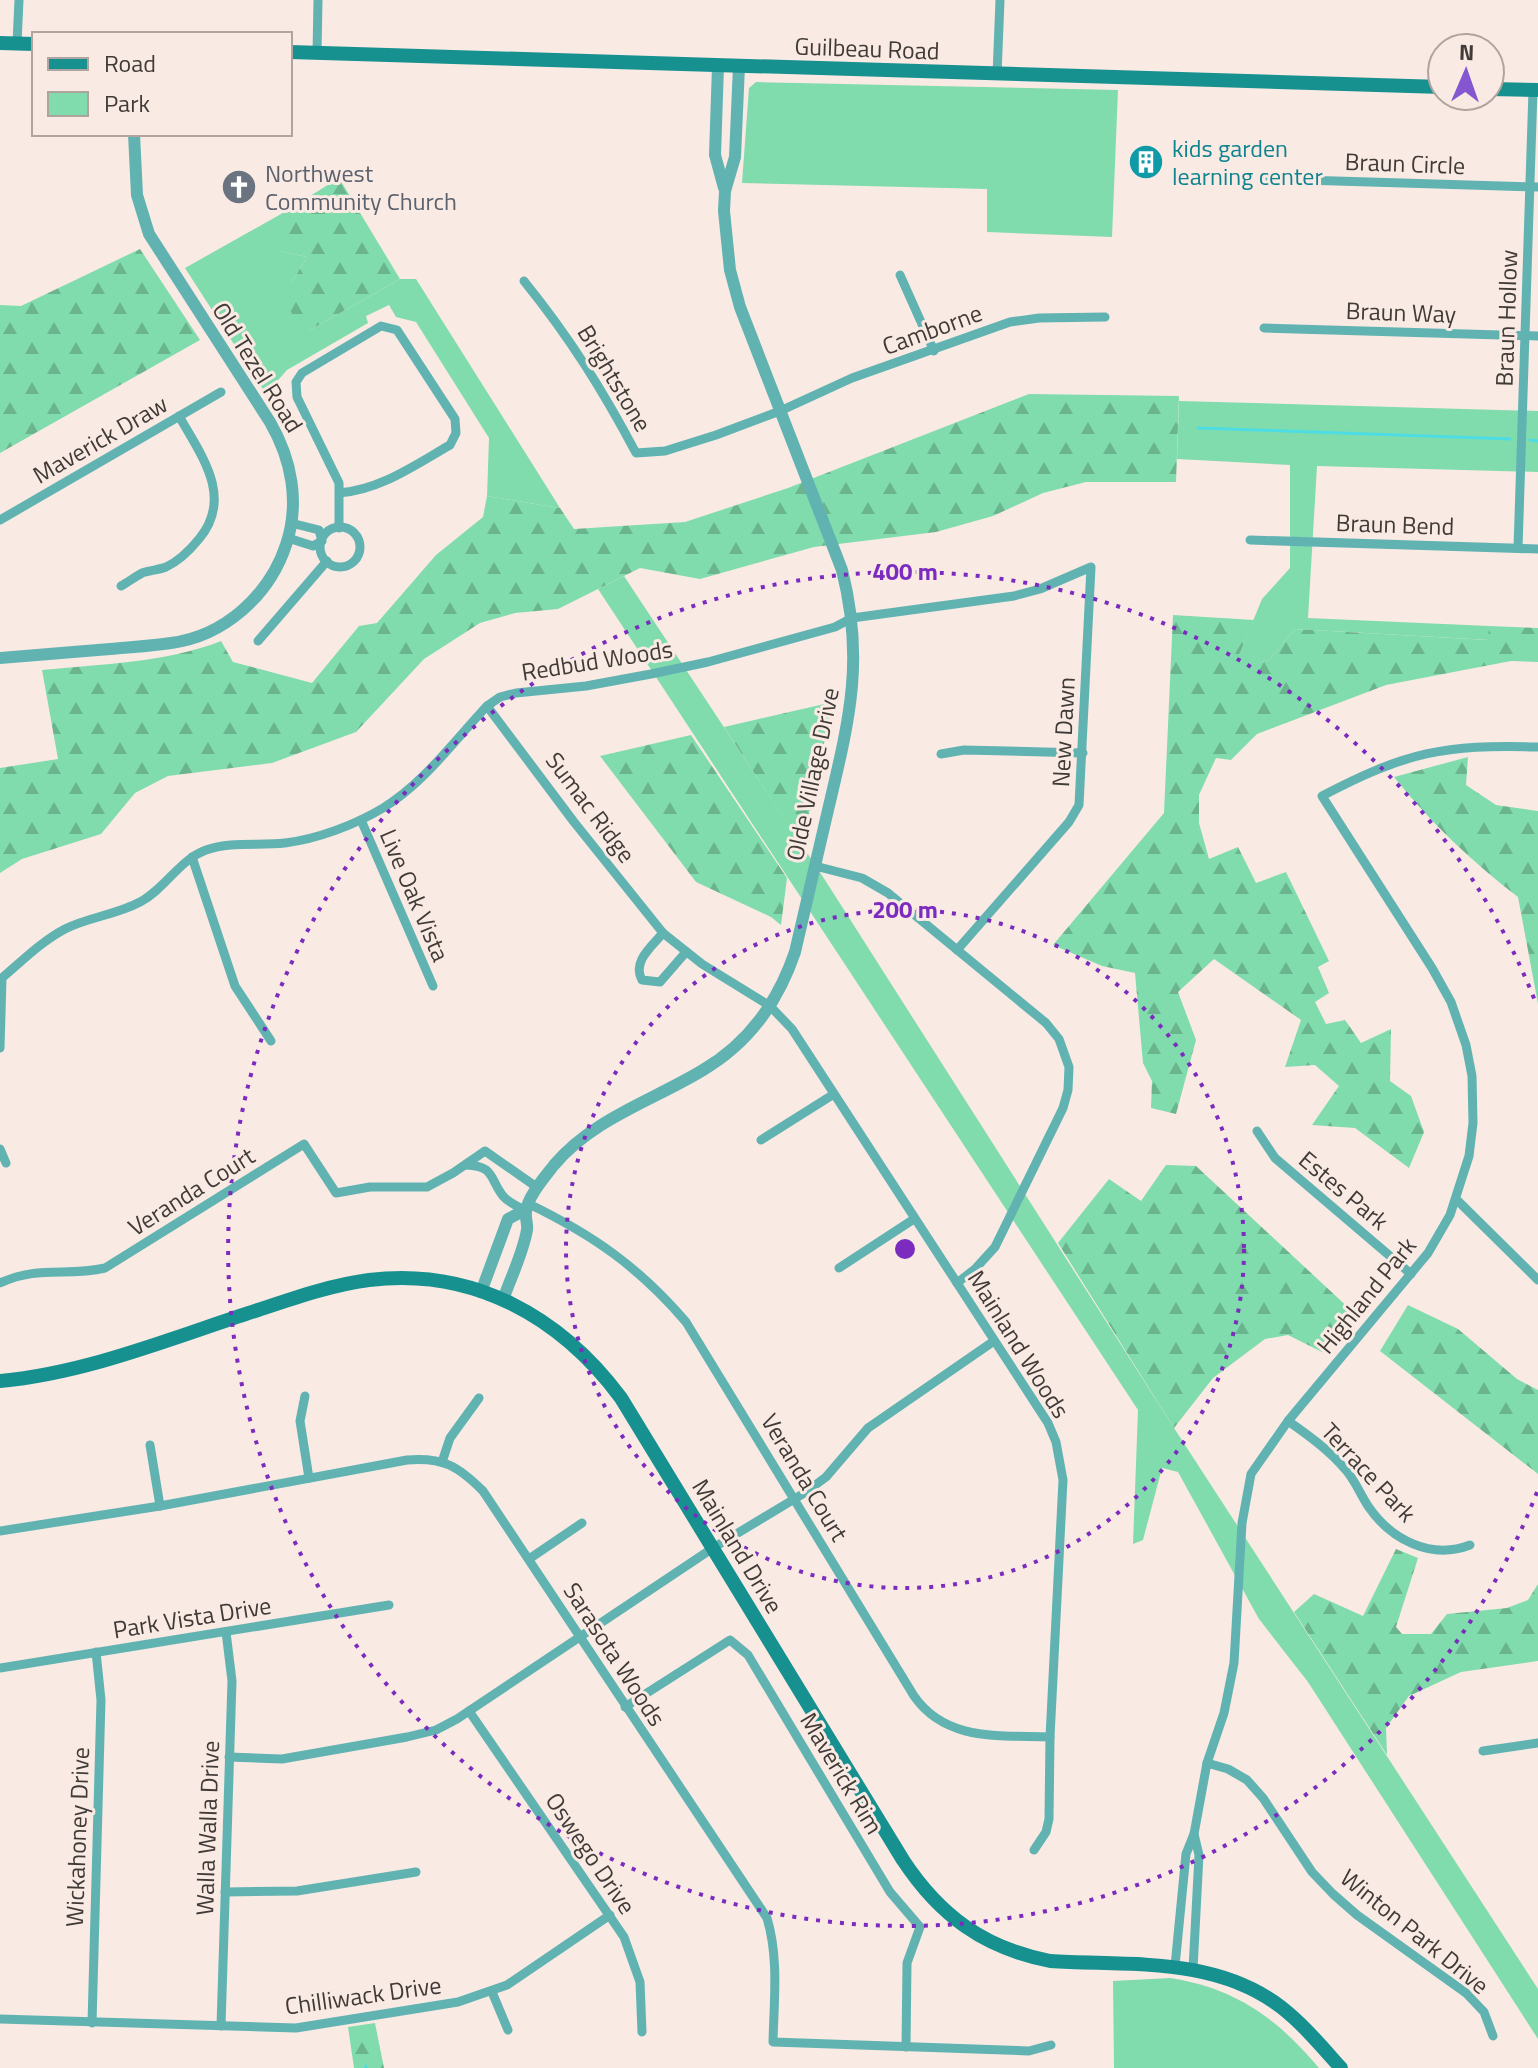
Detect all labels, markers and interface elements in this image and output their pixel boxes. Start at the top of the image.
street label: Guilbeau Road [794,27,940,69]
legend [32,32,292,136]
north arrow [1426,32,1506,112]
text: N [1458,35,1475,69]
text: Road [104,45,156,81]
text: Park [104,85,150,121]
place label: kids garden learning center [1172,130,1323,194]
building icon: kids garden learning center [1127,143,1165,181]
street label: Braun Circle [1344,143,1466,183]
place label: Northwest Community Church [265,155,457,219]
church icon: Northwest Community Church [220,168,258,206]
street label: Braun Hollow [1486,249,1526,387]
street label: Braun Way [1345,292,1457,332]
street label: Camborne [877,294,987,364]
street label: Old Tezel Road [204,295,312,439]
street label: Brightstone [569,318,661,438]
street label: Maverick Draw [26,386,174,492]
street label: Braun Bend [1335,504,1455,544]
text: 400 m [872,553,938,589]
street label: Redbud Woods [519,630,675,690]
street label: New Dawn [1042,676,1084,788]
street label: Olde Village Drive [776,684,848,864]
street label: Sumac Ridge [537,744,645,870]
street label: Live Oak Vista [371,823,459,967]
text: 200 m [872,891,938,927]
street label: Veranda Court [121,1137,262,1244]
street label: Estes Park [1291,1142,1397,1239]
street label: Highland Park [1308,1228,1425,1361]
centre of rings [891,1235,919,1263]
street label: Mainland Woods [959,1263,1079,1425]
street label: Veranda Court [753,1406,858,1548]
street label: Terrace Park [1313,1414,1425,1530]
street label: Mainland Drive [684,1472,792,1620]
street label: Sarasota Woods [555,1575,675,1733]
street label: Park Vista Drive [110,1587,274,1647]
street label: Maverick Rim [791,1705,893,1841]
street label: Walla Walla Drive [186,1740,228,1916]
street label: Wickahoney Drive [56,1746,98,1928]
street label: Oswego Drive [537,1785,645,1921]
street label: Winton Park Drive [1333,1860,1497,2002]
street label: Chilliwack Drive [283,1966,443,2024]

